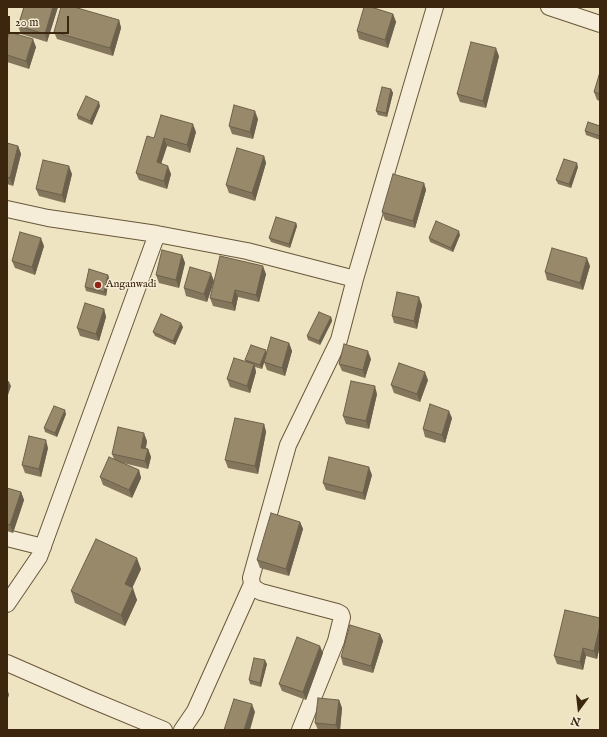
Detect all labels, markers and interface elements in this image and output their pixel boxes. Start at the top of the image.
scale bar [10,8,71,34]
text: 20 m [15,15,38,30]
place label: Anganwadi [106,278,157,292]
marker: Anganwadi [93,280,103,290]
north arrow [559,689,599,729]
text: N [569,713,582,729]

